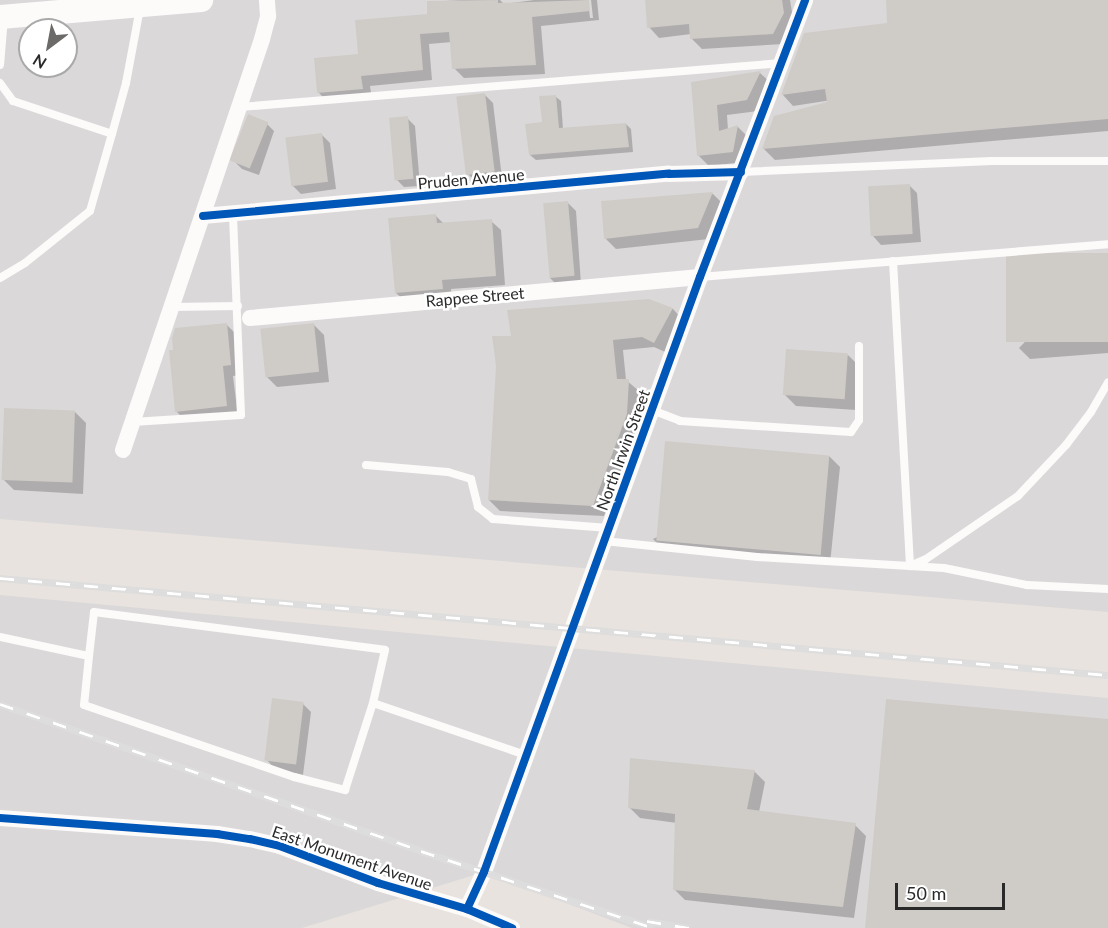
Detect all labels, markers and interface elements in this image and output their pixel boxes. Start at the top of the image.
north arrow [18,18,78,78]
text: N [29,51,50,73]
street label: Pruden Avenue [417,165,525,193]
street label: Rappee Street [425,283,525,311]
street label: North Irwin Street [592,387,654,513]
street label: East Monument Avenue [269,821,435,895]
scale bar [898,871,1008,909]
text: 50 m [906,882,946,904]

